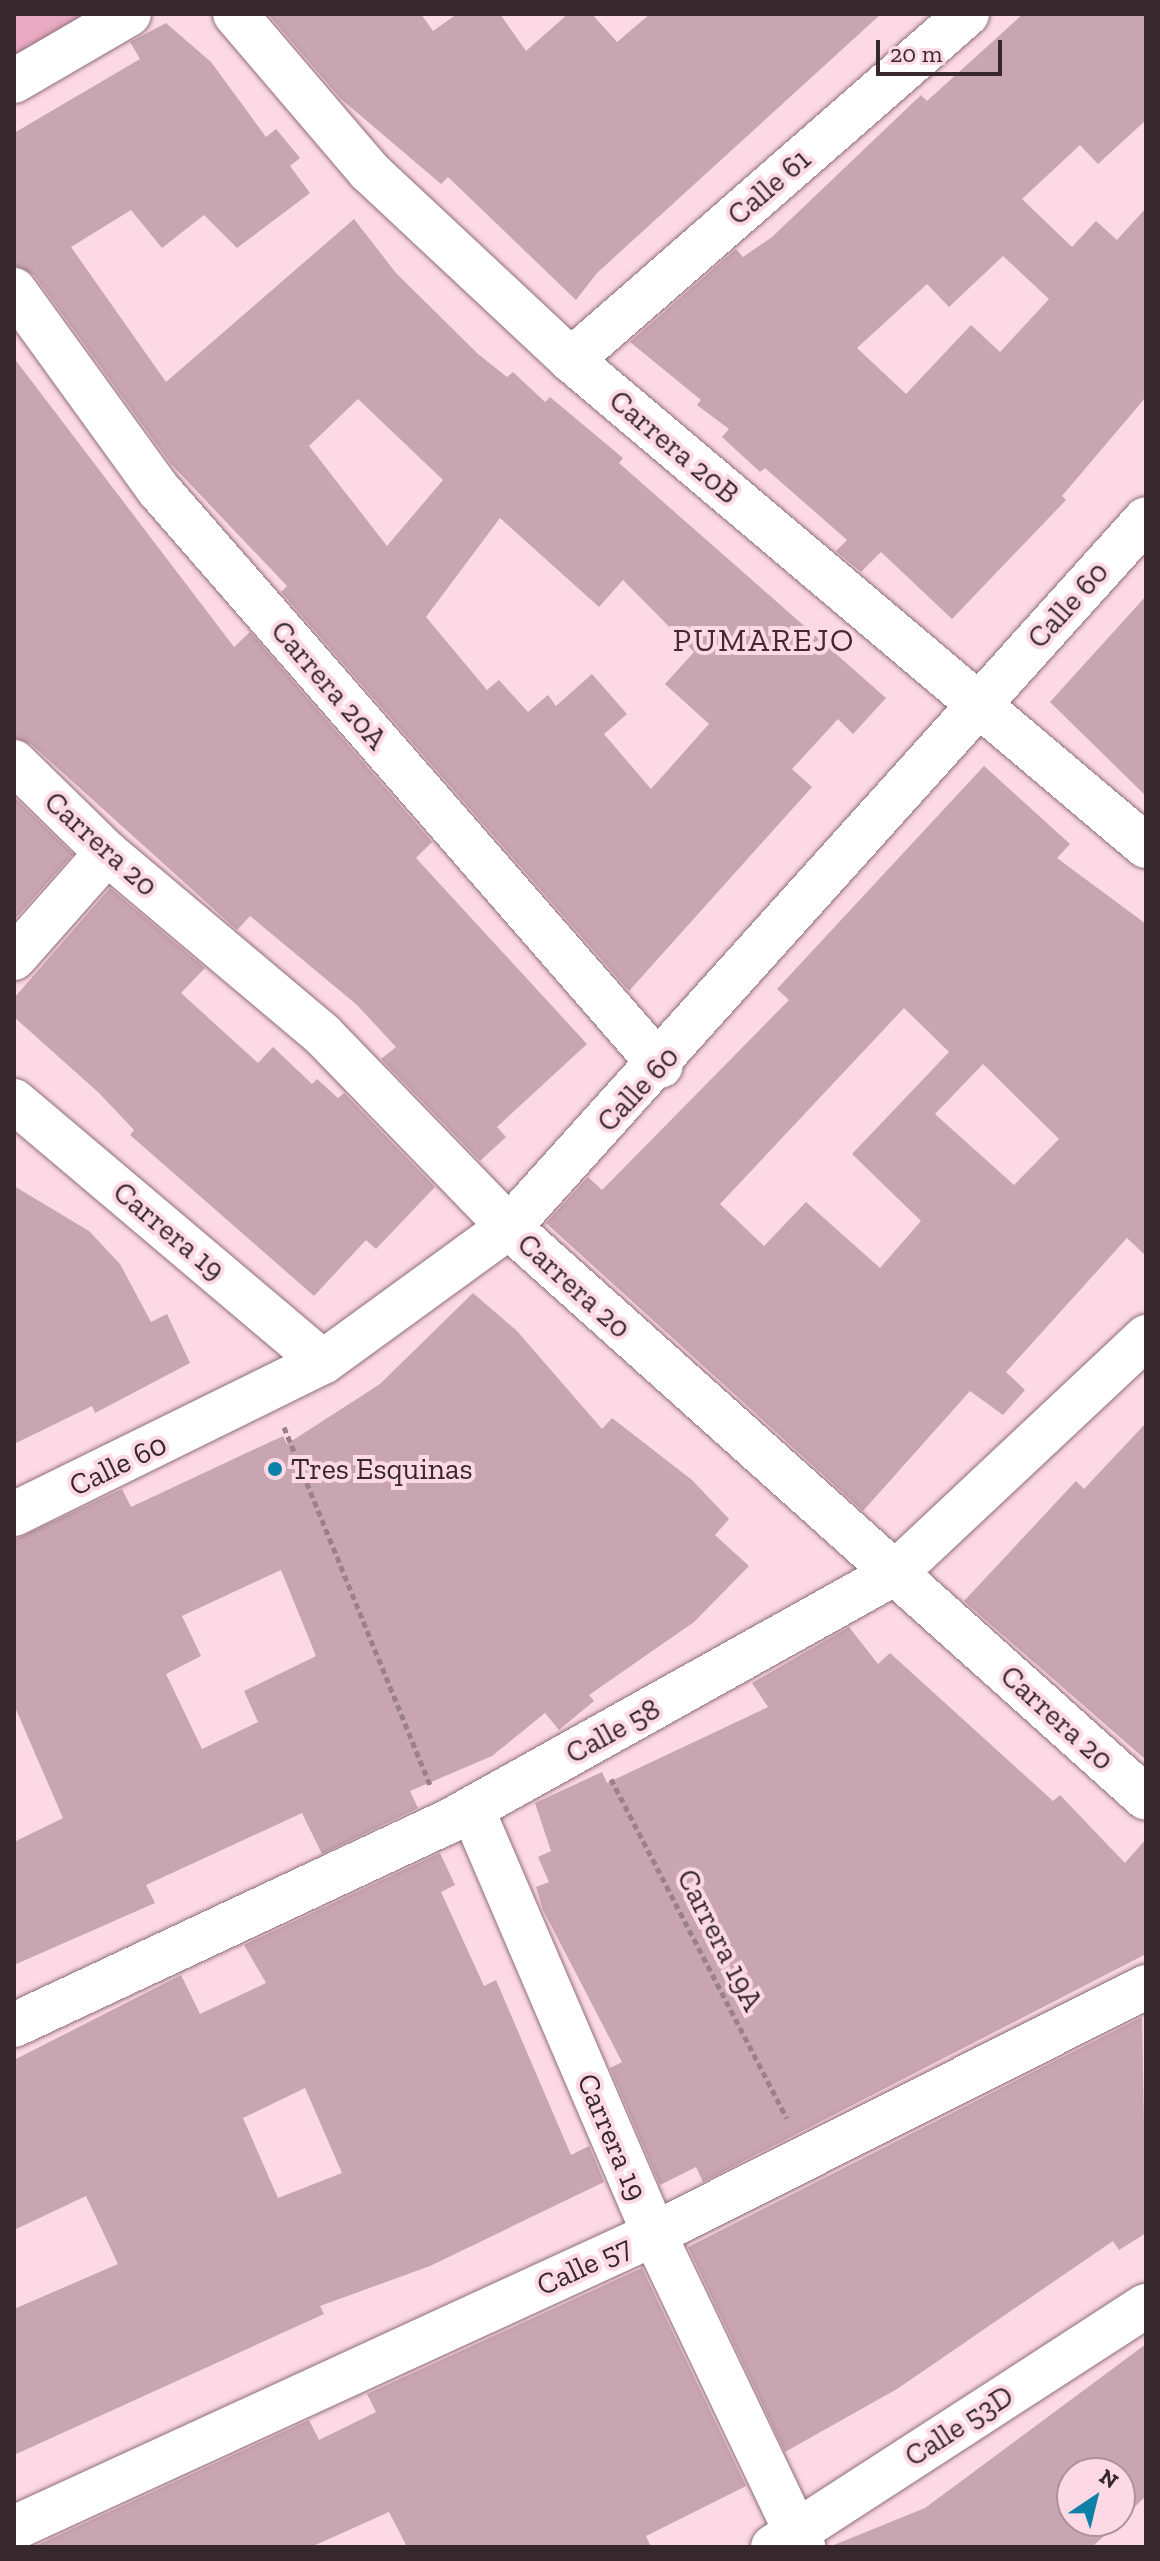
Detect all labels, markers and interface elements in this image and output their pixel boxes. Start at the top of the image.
scale bar [880,24,1006,74]
text: 20 m [890,39,942,68]
street label: Calle 61 [720,141,818,233]
street label: Carrera 20B [602,382,746,512]
street label: Calle 60 [1020,554,1116,656]
street label: Carrera 20A [263,613,395,757]
district label: PUMAREJO [673,621,855,659]
street label: Carrera 20 [37,784,165,904]
street label: Calle 60 [589,1039,687,1139]
street label: Carrera 19 [106,1174,232,1288]
street label: Carrera 20 [510,1226,638,1346]
street label: Calle 60 [63,1426,173,1504]
place label: Tres Esquinas [291,1451,473,1487]
marker: Tres Esquinas [266,1460,284,1478]
street label: Carrera 20 [993,1658,1121,1778]
street label: Calle 58 [560,1690,666,1772]
street label: Carrera 19A [669,1863,771,2017]
street label: Carrera 19 [569,2068,655,2206]
street label: Calle 57 [531,2229,637,2303]
street label: Calle 53D [898,2378,1020,2474]
north arrow [1056,2457,1136,2537]
text: N [1094,2463,1123,2494]

